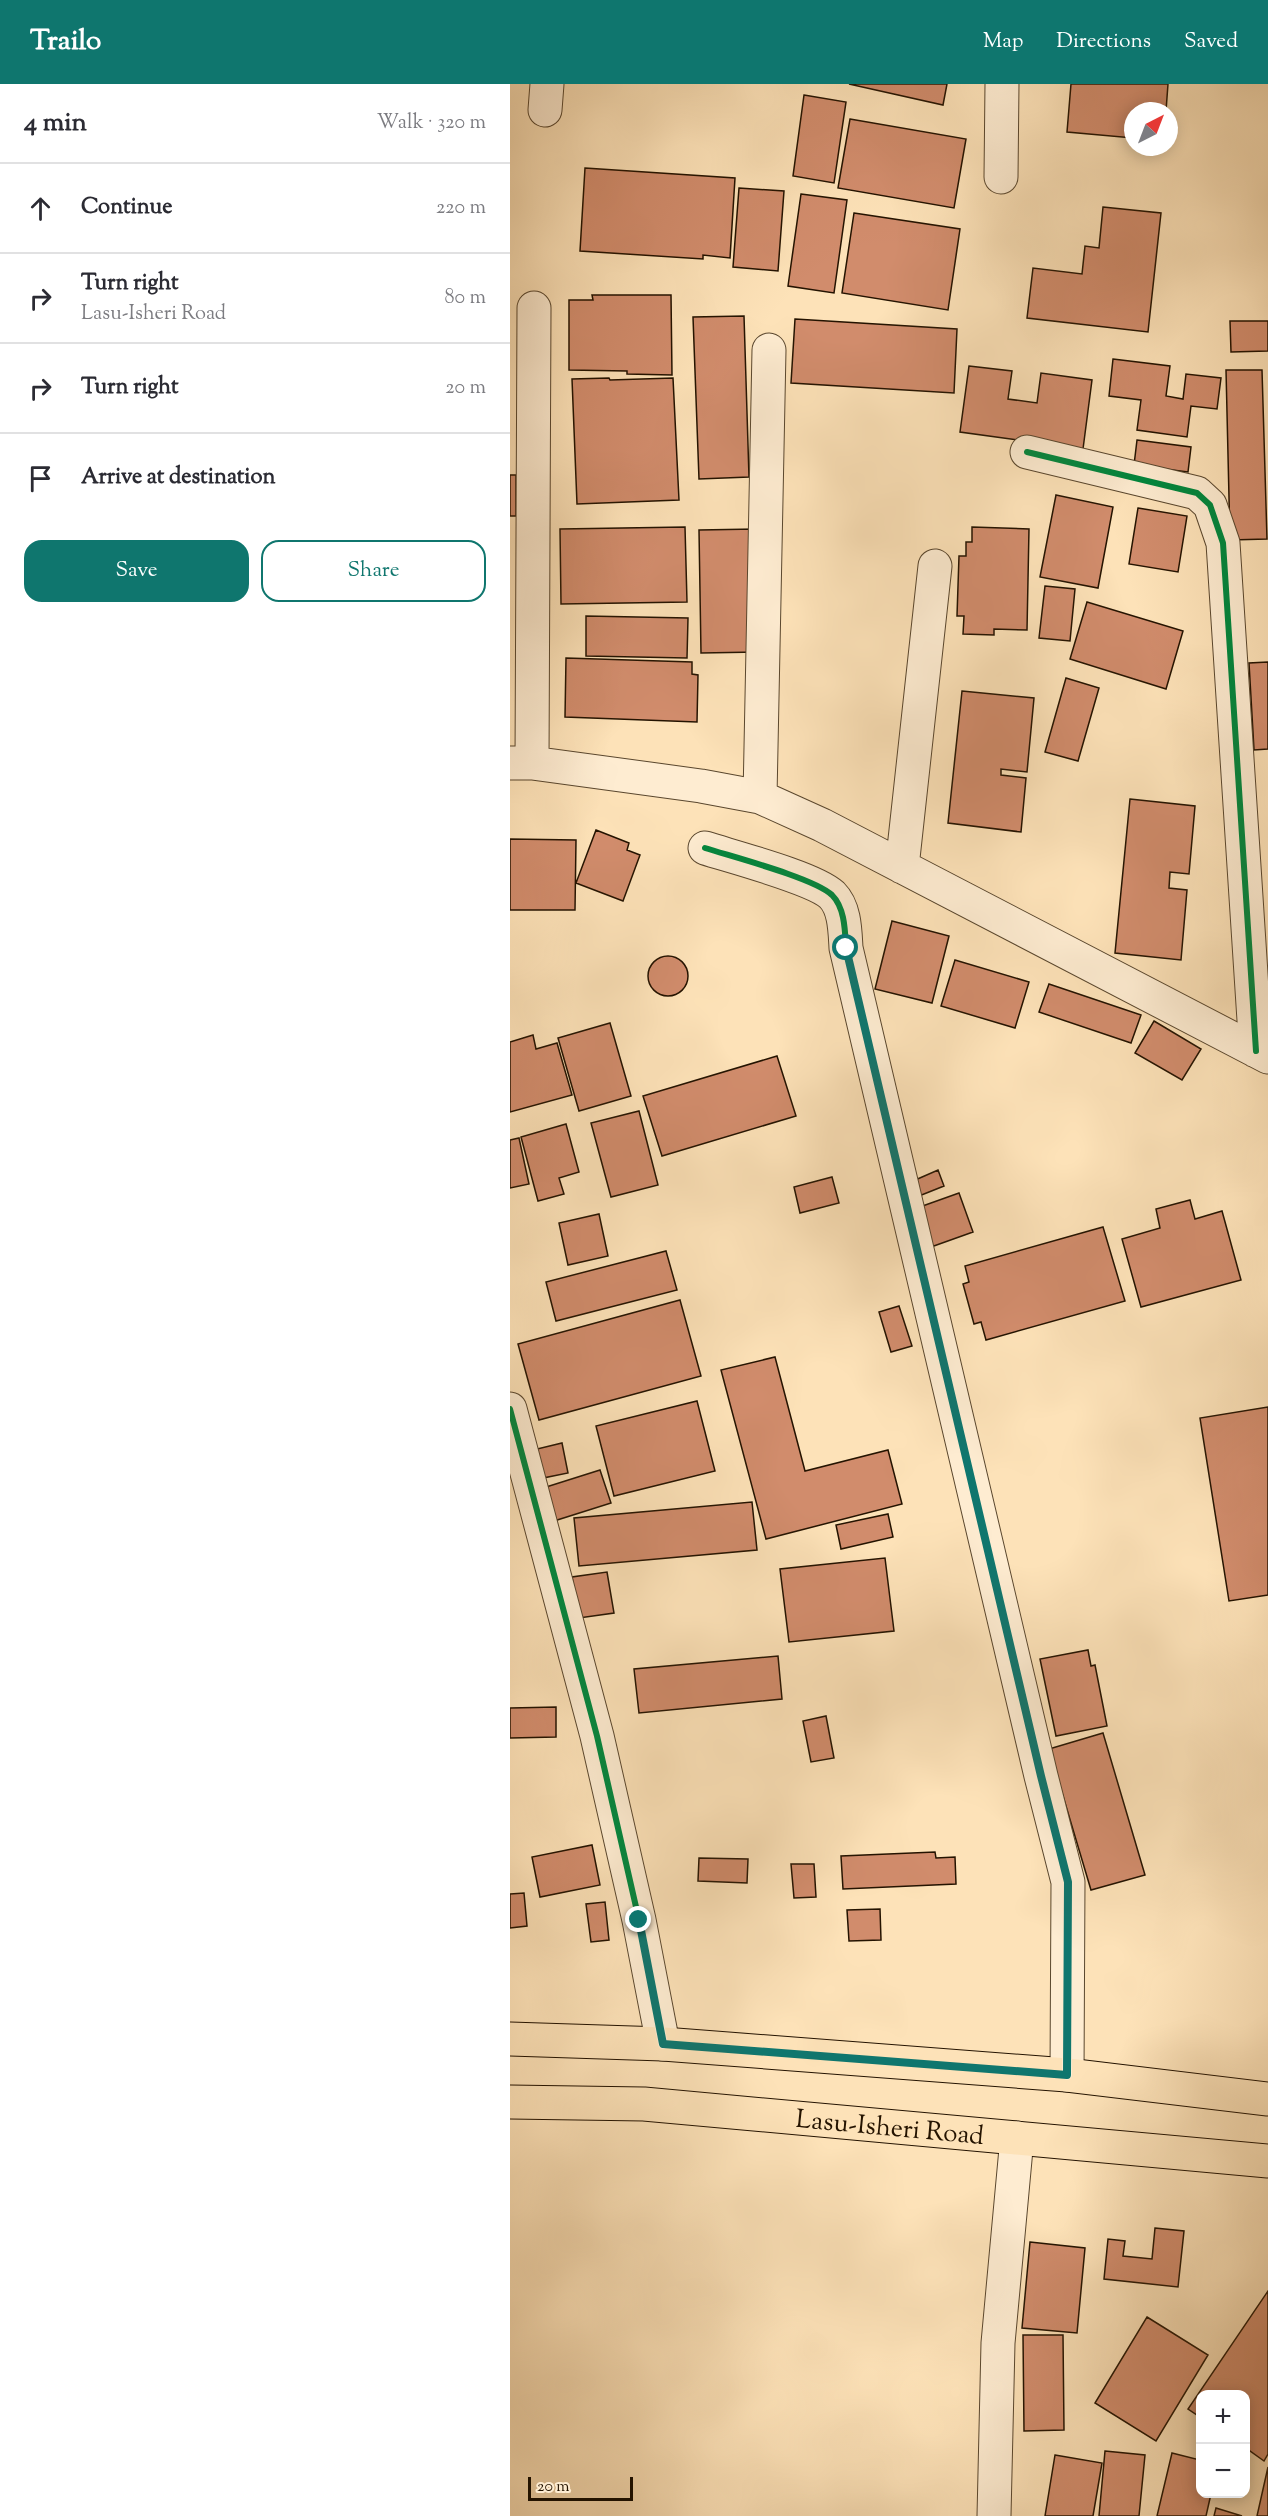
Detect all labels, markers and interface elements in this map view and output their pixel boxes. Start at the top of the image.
text: Trailo [30,22,101,62]
text: Map [983,27,1023,57]
text: Directions [1056,27,1151,57]
text: Saved [1184,27,1238,57]
north arrow [1124,102,1178,156]
text: 4 min [24,105,87,142]
text: Walk · 320 m [377,109,486,138]
icon: ahead [24,192,57,225]
text: Continue [81,192,172,224]
text: 220 m [436,194,486,223]
text: Turn right [81,268,178,300]
icon: right [24,282,57,315]
text: 80 m [445,284,486,313]
text: Lasu-Isheri Road [81,300,226,329]
icon: right [24,372,57,405]
text: Turn right [81,372,178,404]
text: 20 m [445,374,486,403]
icon: arrive [24,462,57,495]
text: Arrive at destination [81,462,276,494]
button: Save [24,540,249,602]
button: Share [261,540,486,602]
route start [832,934,858,960]
route end [625,1906,651,1932]
street label: Lasu-Isheri Road [794,2102,986,2156]
map controls [1196,2390,1250,2498]
button: + [1196,2390,1250,2444]
button: − [1196,2444,1250,2498]
scale bar [528,2474,633,2502]
text: 20 m [537,2476,570,2499]

